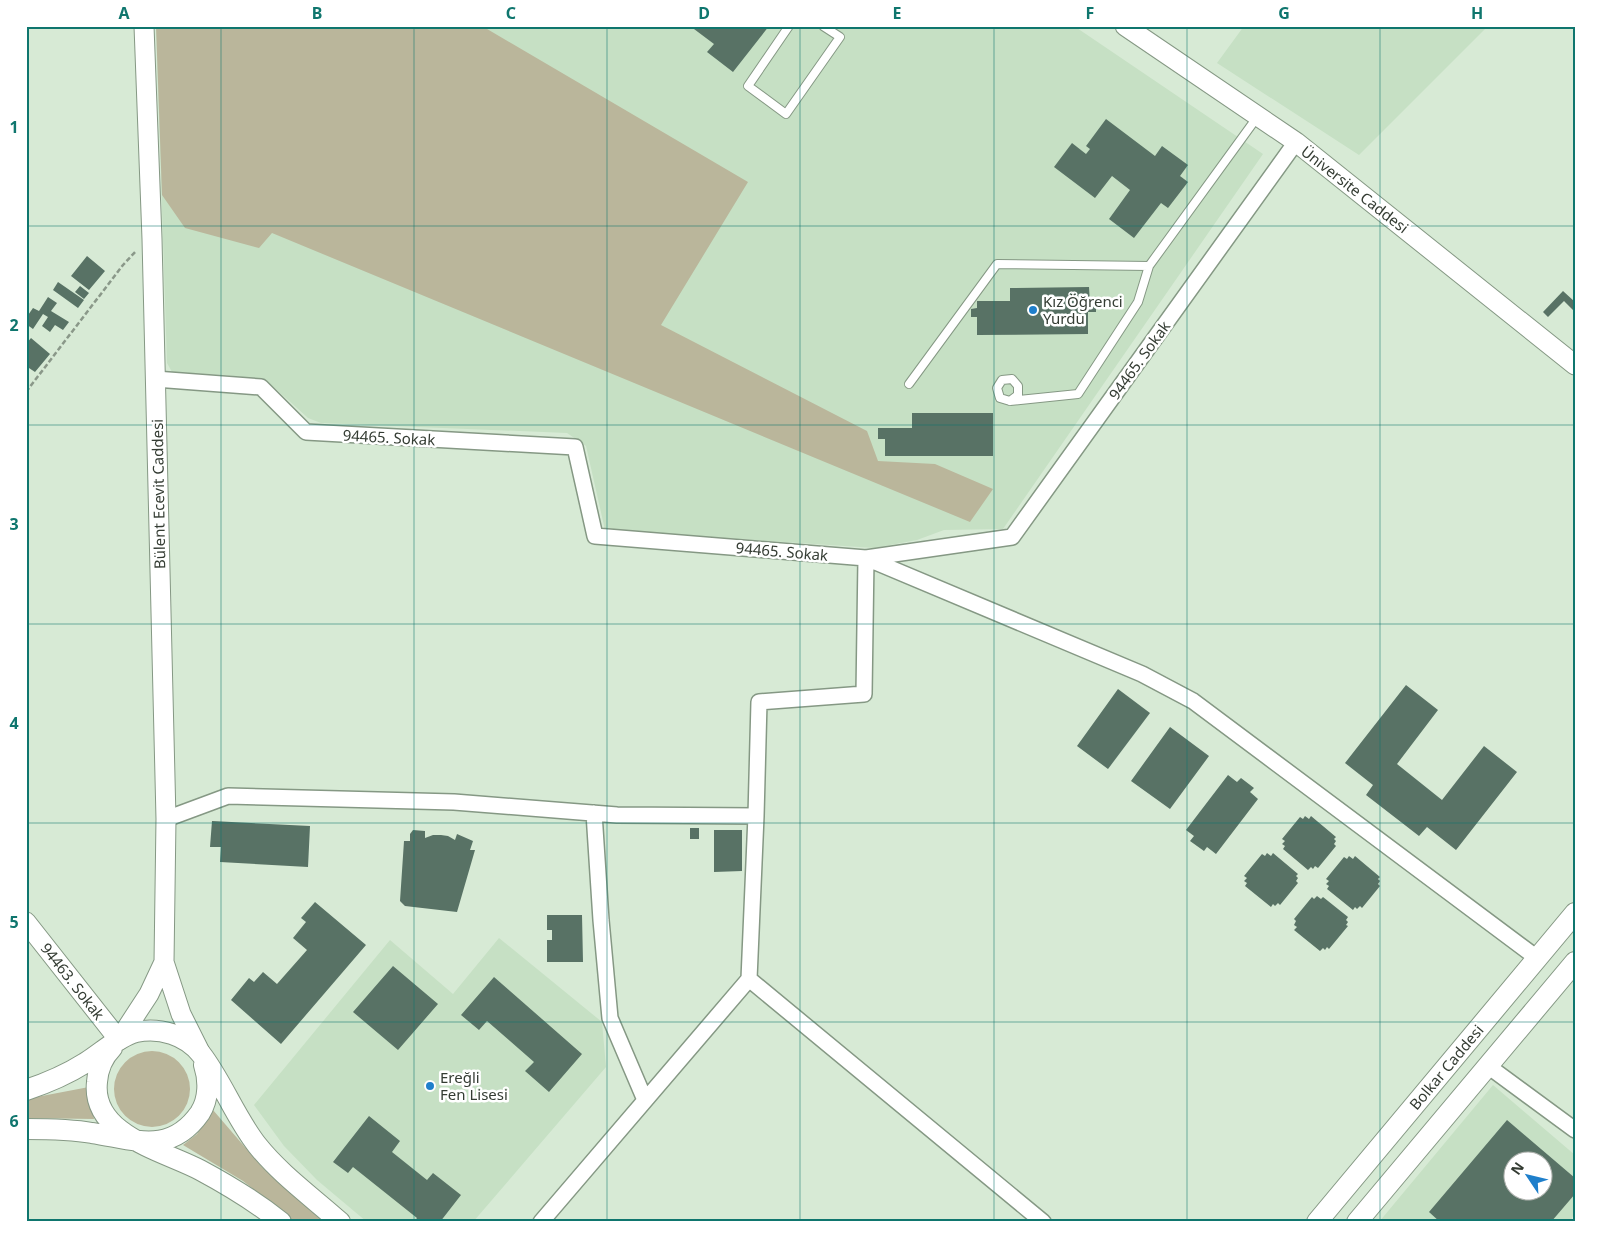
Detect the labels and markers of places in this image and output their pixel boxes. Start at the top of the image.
place label: Kız Öğrenci Yurdu [1043,291,1123,328]
marker: Kız Öğrenci Yurdu [1027,304,1039,316]
place label: Ereğli Fen Lisesi [440,1067,508,1104]
marker: Ereğli Fen Lisesi [424,1080,436,1092]

